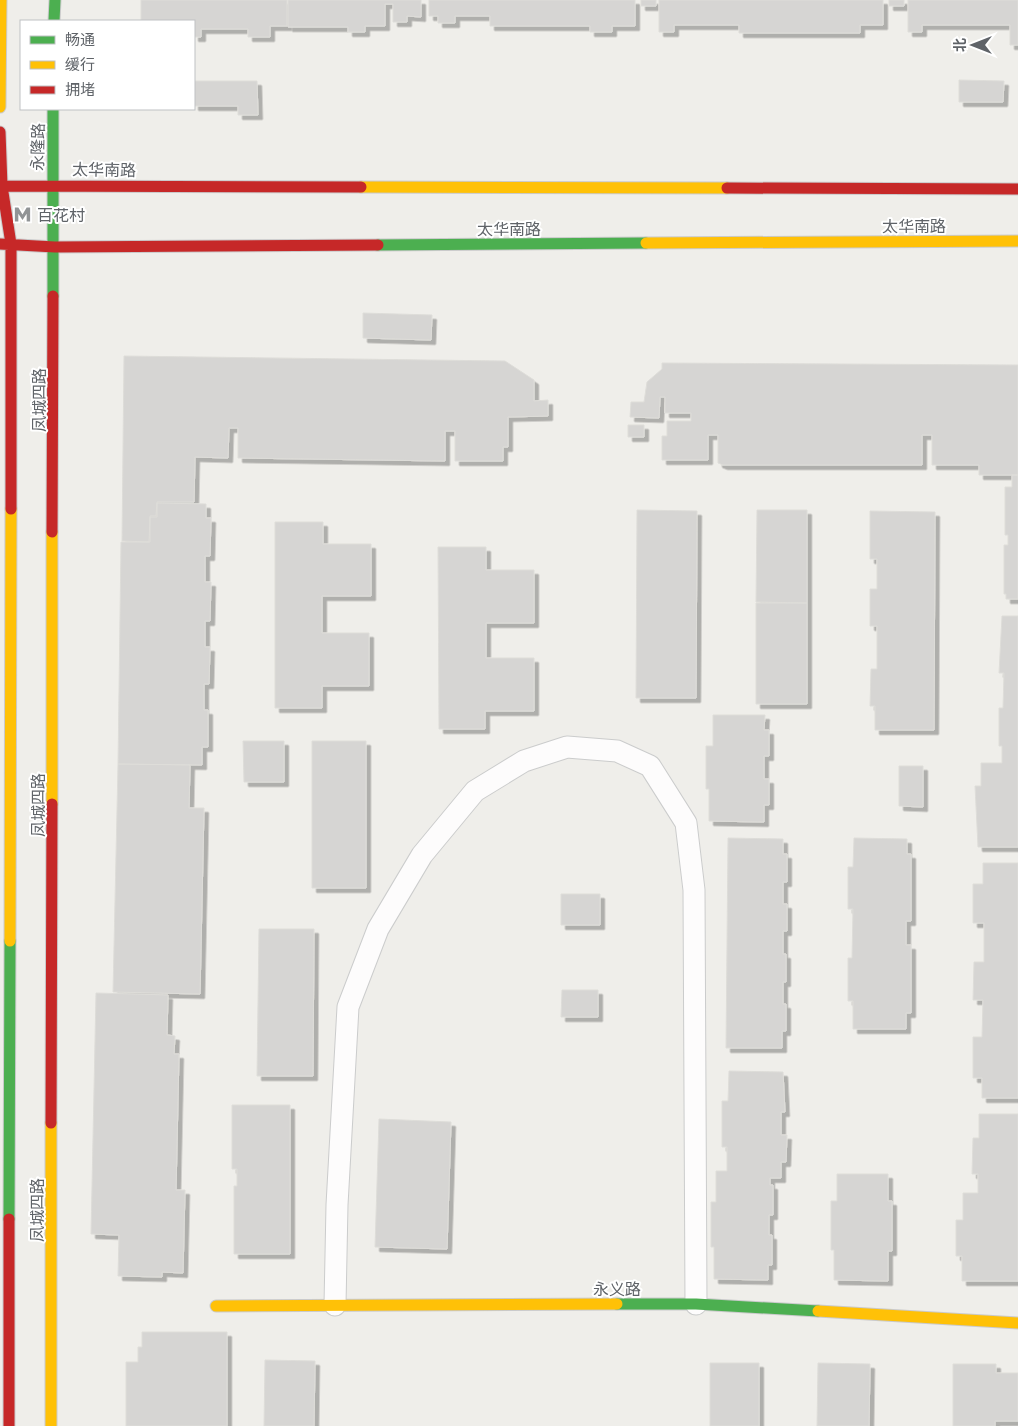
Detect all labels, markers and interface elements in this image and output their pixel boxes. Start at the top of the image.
legend [20,20,195,110]
north arrow [948,20,998,70]
text: 畅通 [65,30,95,48]
text: 北 [951,38,968,52]
text: 缓行 [65,55,95,73]
text: 拥堵 [65,80,95,98]
street label: 永隆路 [27,123,47,171]
street label: 太华南路 [72,159,136,179]
metro station icon: 百花村 [13,204,33,224]
place label: 百花村 [37,205,85,224]
street label: 太华南路 [882,216,946,235]
street label: 太华南路 [477,219,541,238]
street label: 凤城四路 [29,368,48,432]
street label: 凤城四路 [28,773,47,837]
street label: 凤城四路 [27,1178,46,1242]
street label: 永义路 [593,1279,641,1298]

